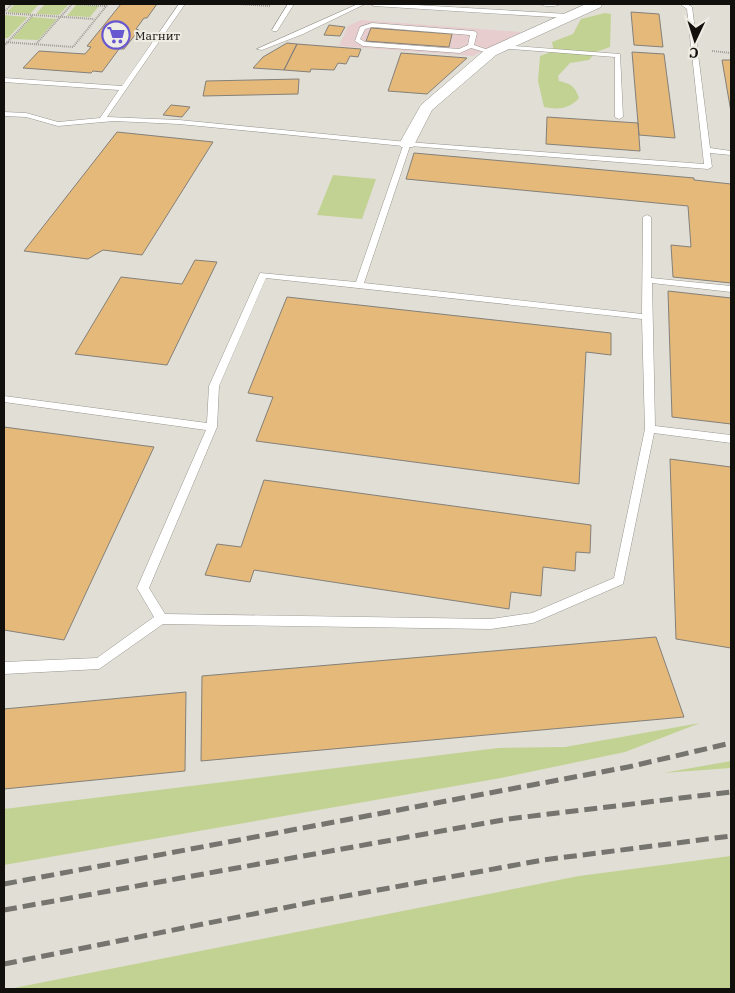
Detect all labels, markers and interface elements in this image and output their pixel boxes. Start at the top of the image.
north arrow [670,15,720,65]
supermarket icon: Магнит [101,20,131,50]
place label: Магнит [135,28,180,43]
text: С [689,44,699,62]

